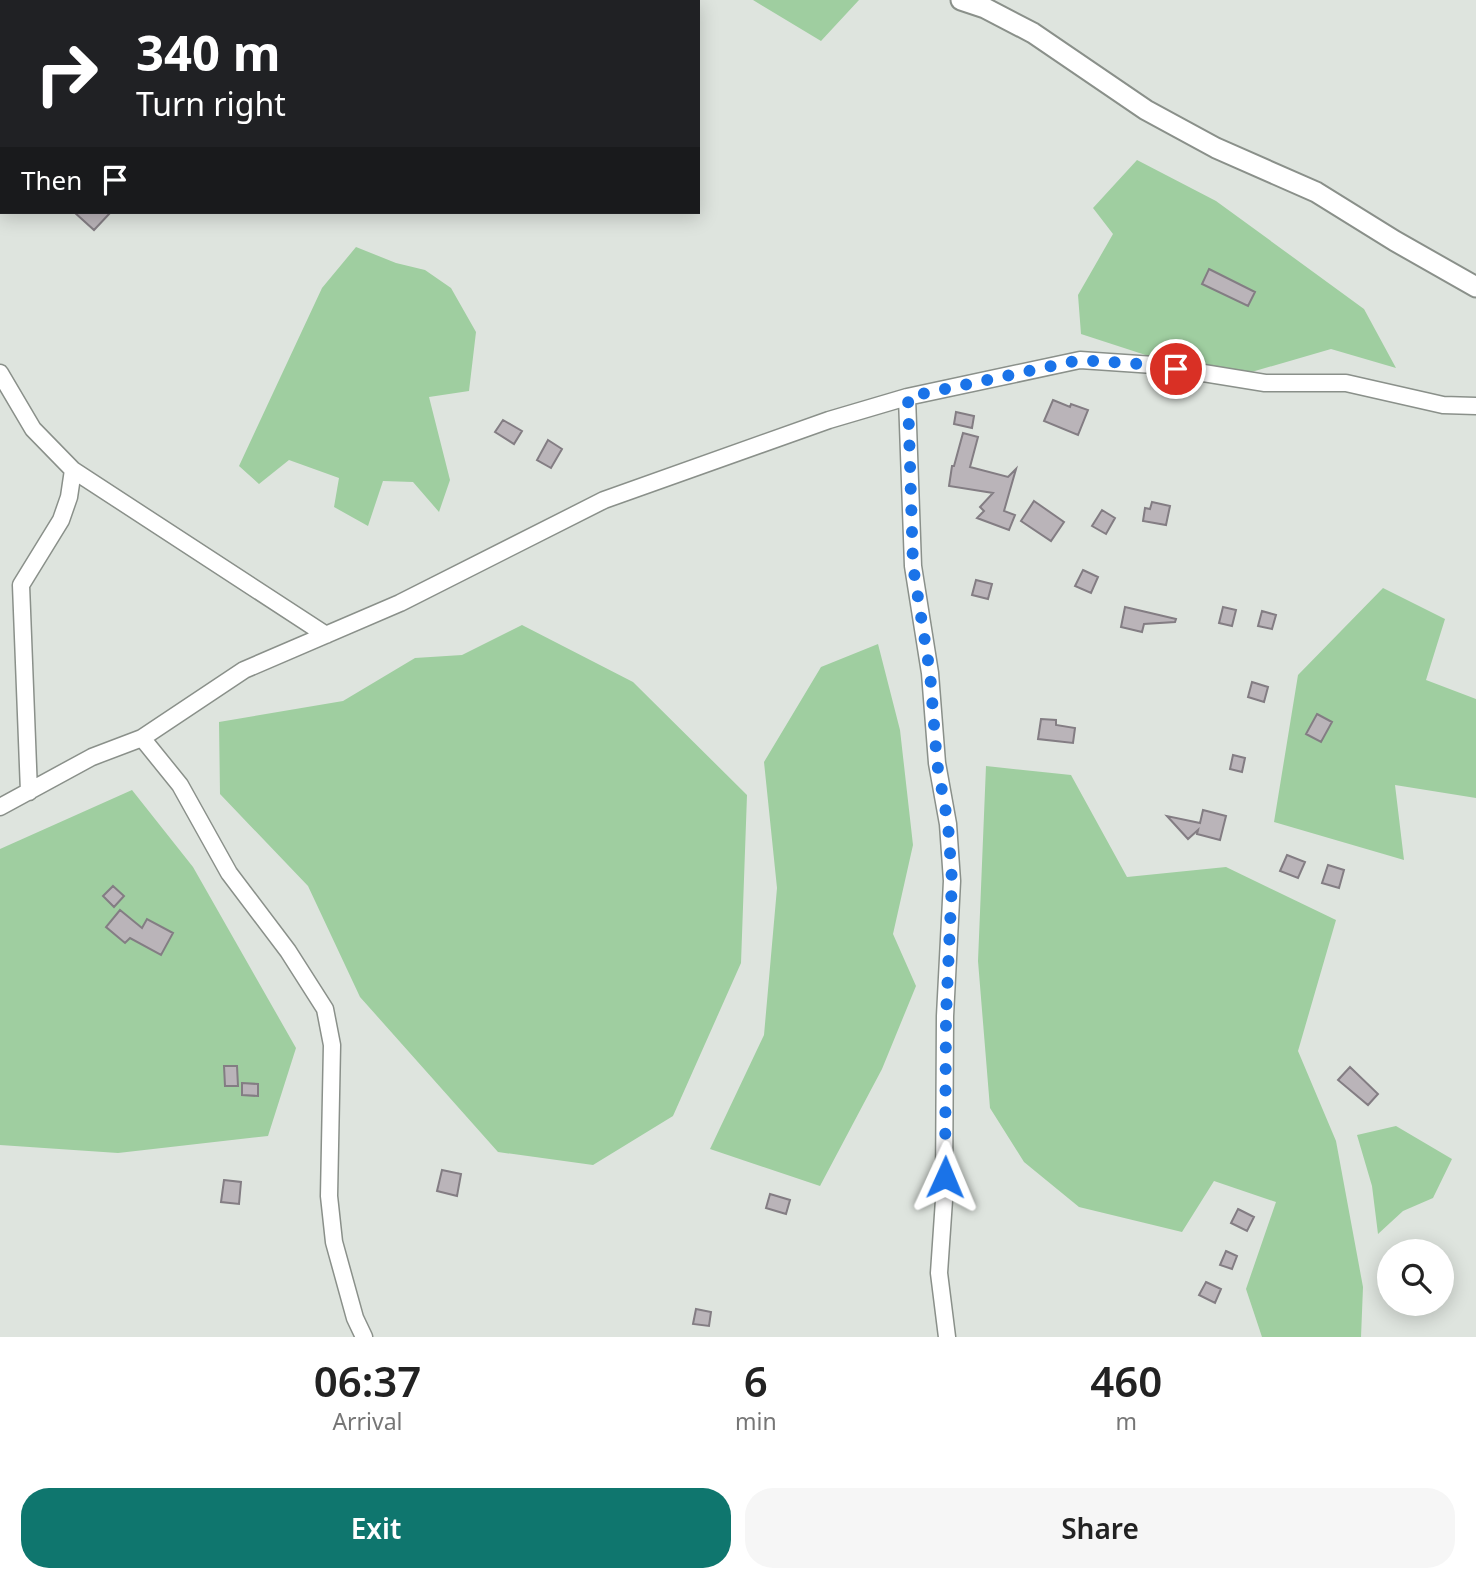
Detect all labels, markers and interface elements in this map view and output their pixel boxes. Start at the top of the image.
text: 340 m [136,19,281,85]
icon: right [21,28,112,119]
text: Turn right [136,82,286,125]
icon: arrive [96,161,134,199]
text: Then [21,162,82,198]
pin [1146,339,1206,399]
icon: arrive [1157,350,1195,388]
position arrow [908,1140,982,1214]
map controls [1377,1239,1454,1316]
button: search [1377,1239,1454,1316]
text: 06:37 [314,1352,421,1409]
text: 6 [744,1352,768,1409]
text: 460 [1090,1352,1162,1409]
text: Arrival [332,1405,403,1437]
text: min [735,1405,777,1437]
text: m [1116,1405,1137,1437]
button: Exit [21,1488,731,1568]
button: Share [745,1488,1455,1568]

